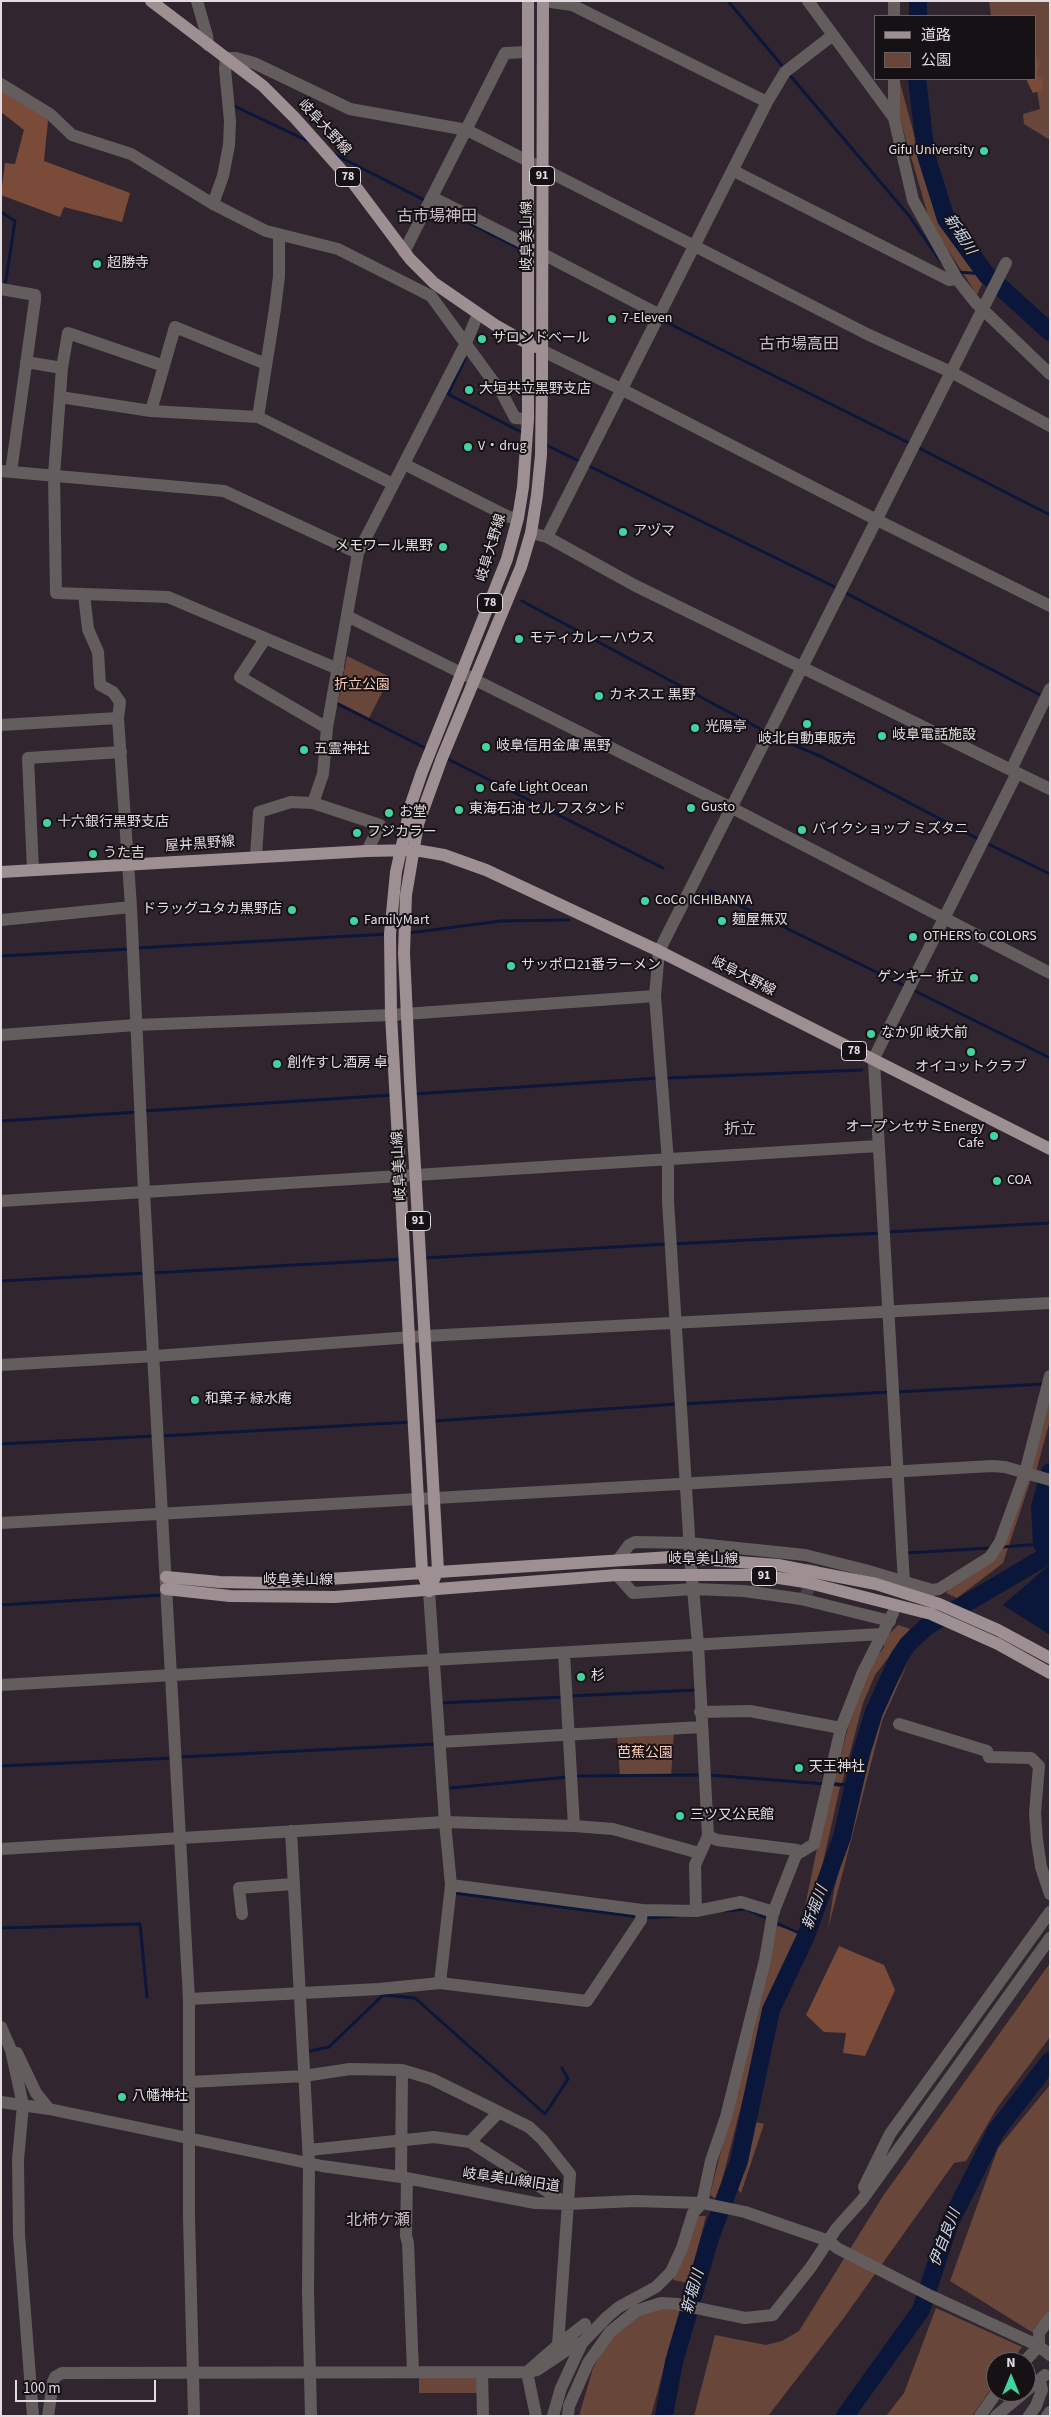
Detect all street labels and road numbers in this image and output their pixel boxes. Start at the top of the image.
street label: 岐阜大野線 [294,97,354,159]
road number: 91 [530,167,554,186]
road number: 78 [336,168,360,186]
street label: 岐阜美山線 [520,201,536,271]
street label: 岐阜大野線 [474,512,510,584]
road number: 78 [478,594,502,612]
street label: 屋井黒野線 [164,834,236,856]
street label: 岐阜大野線 [708,954,778,1000]
road number: 78 [842,1042,866,1060]
street label: 岐阜美山線 [390,1131,410,1201]
road number: 91 [406,1212,430,1230]
street label: 岐阜美山線 [668,1552,738,1568]
road number: 91 [752,1566,776,1585]
street label: 岐阜美山線 [263,1573,333,1589]
street label: 岐阜美山線旧道 [461,2166,561,2196]

